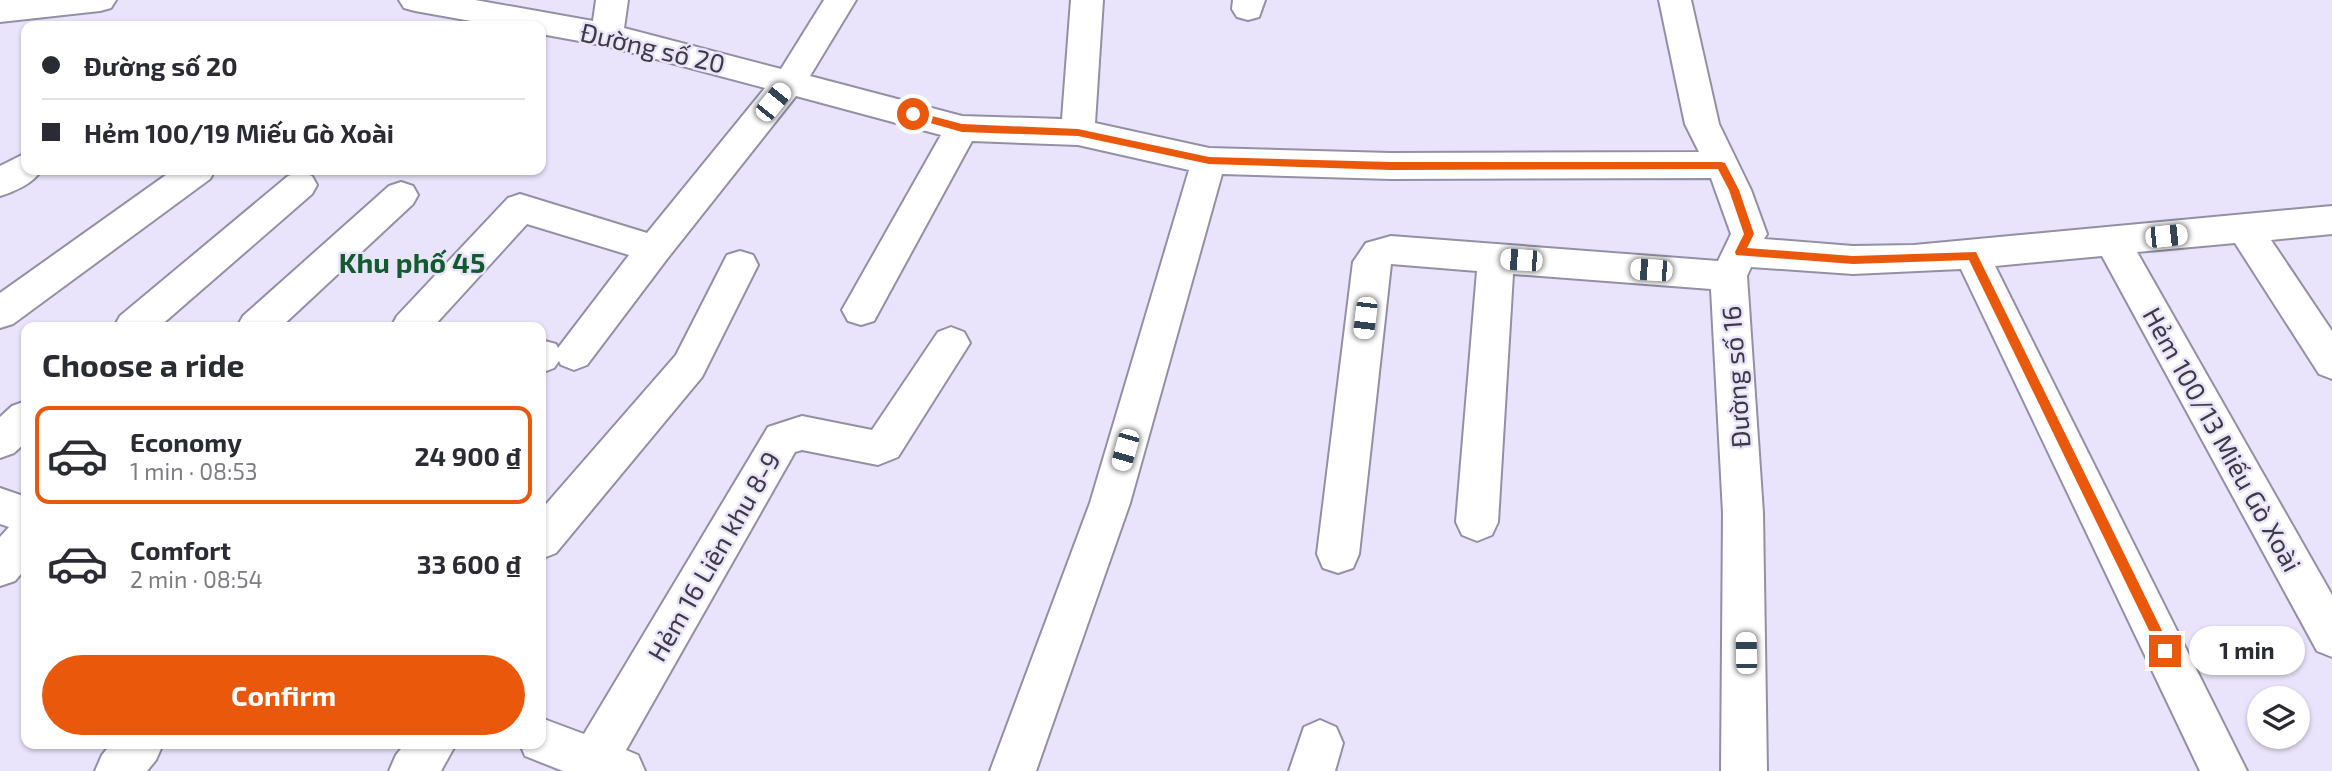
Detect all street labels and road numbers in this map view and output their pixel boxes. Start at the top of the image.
street label: Đường số 20 [578,15,728,79]
street label: Hẻm 100/13 Miếu Gò Xoài [2137,301,2309,577]
street label: Đường số 16 [1715,305,1755,449]
street label: Hẻm 16 Liên khu 8-9 [640,446,786,666]

